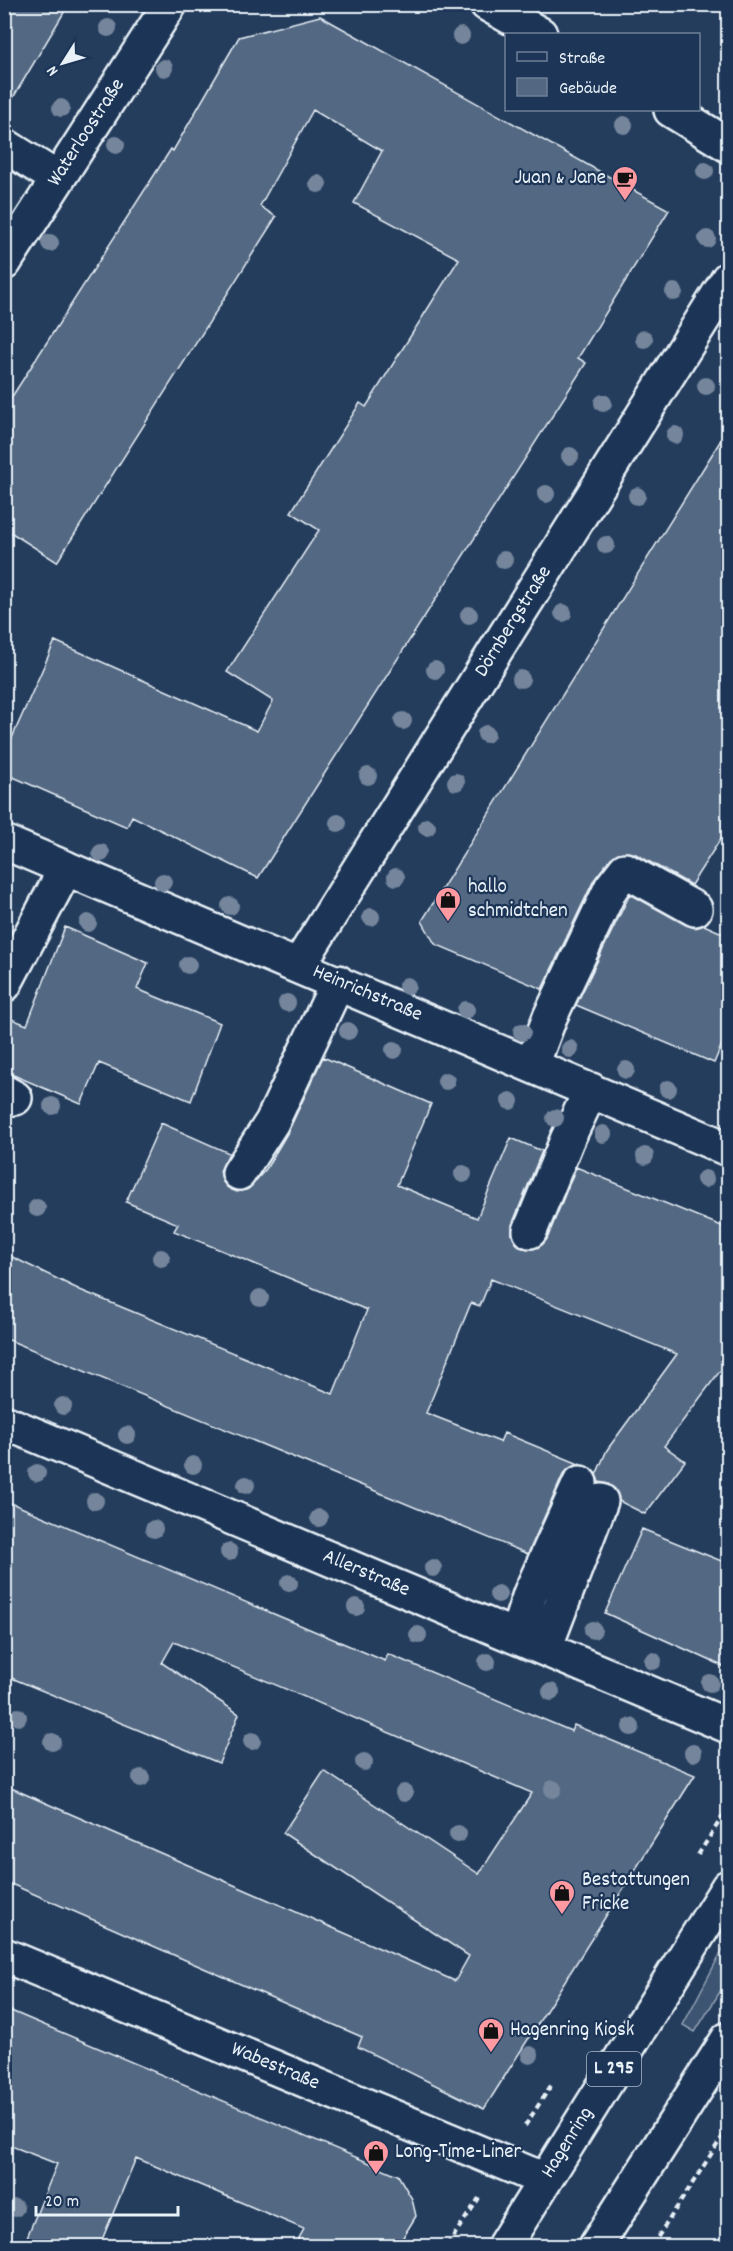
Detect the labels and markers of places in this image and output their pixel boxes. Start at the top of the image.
place label: Juan & Jane [514,164,606,194]
cafe icon: Juan & Jane [610,164,640,202]
place label: hallo schmidtchen [468,873,568,927]
shop icon: hallo schmidtchen [433,885,463,923]
place label: Bestattungen Fricke [582,1866,690,1920]
shop icon: Bestattungen Fricke [547,1878,577,1916]
shop icon: Hagenring Kiosk [476,2016,506,2054]
place label: Hagenring Kiosk [510,2016,634,2046]
shop icon: Long-Time-Liner [361,2138,391,2176]
place label: Long-Time-Liner [395,2138,521,2168]

